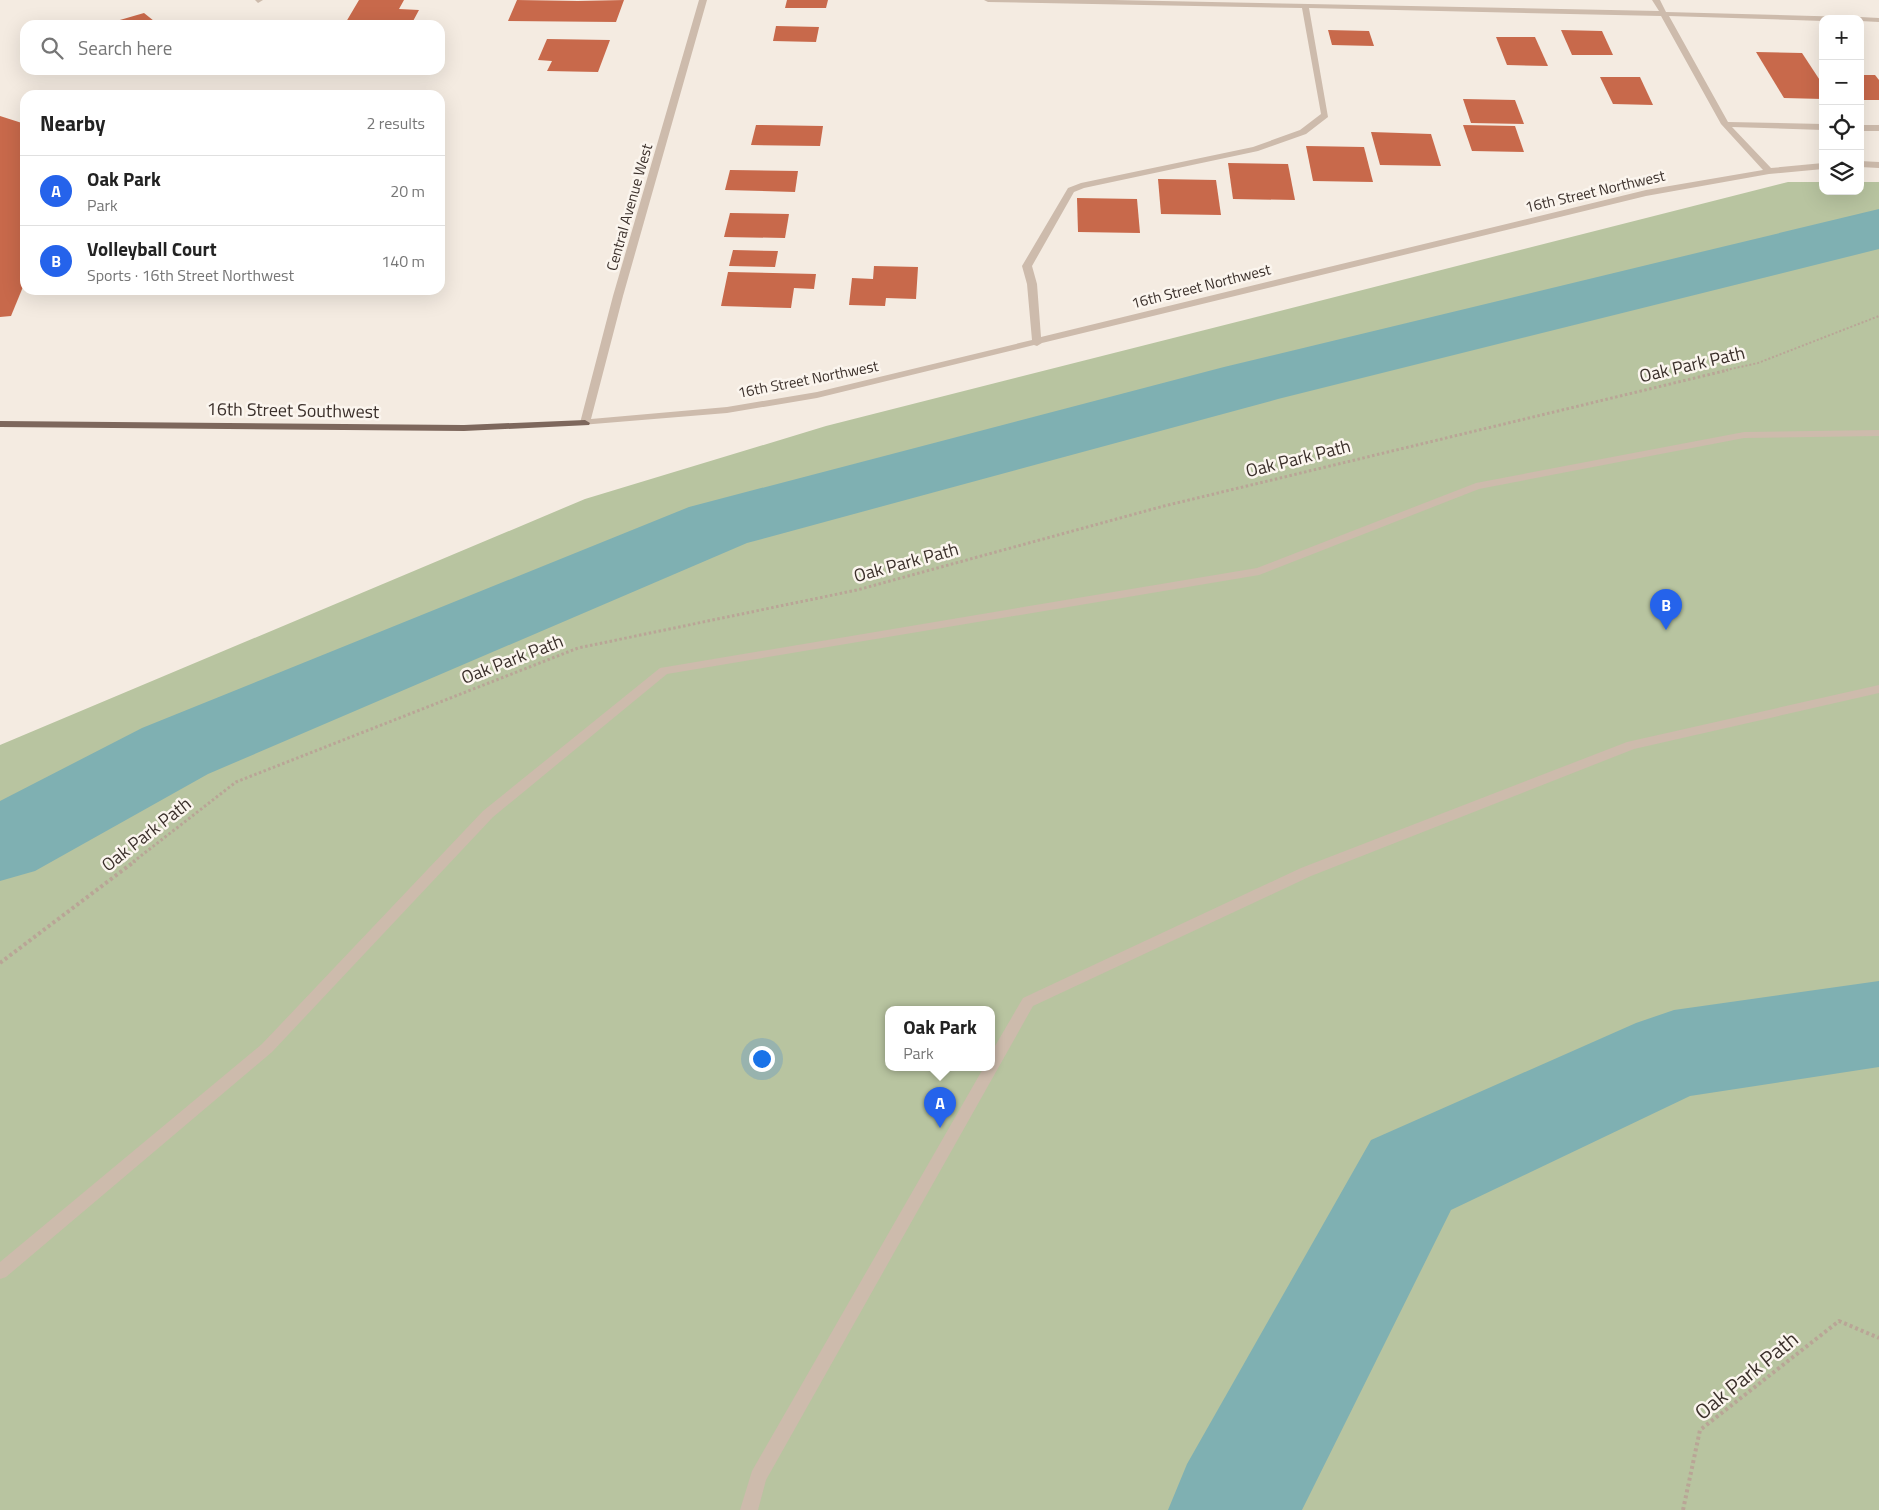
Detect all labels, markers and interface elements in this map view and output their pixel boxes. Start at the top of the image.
map controls [1819,15,1864,195]
button: + [1819,15,1864,60]
search box [20,20,445,75]
text: Search here [78,33,172,62]
icon: search [38,34,66,62]
button: − [1819,60,1864,105]
button: locate [1819,105,1864,150]
text: Nearby [40,107,105,139]
text: 2 results [366,111,425,135]
street label: Central Avenue West [600,140,658,273]
button: layers [1819,150,1864,195]
text: Oak Park [87,164,161,193]
street label: 16th Street Northwest [1523,164,1668,218]
text: A [51,179,61,203]
text: 20 m [390,179,425,203]
text: Park [87,193,118,217]
text: Volleyball Court [87,234,217,263]
text: B [51,249,61,273]
text: 140 m [381,249,425,273]
street label: 16th Street Northwest [1129,257,1274,314]
text: Sports · 16th Street Northwest [87,263,294,287]
street label: Oak Park Path [1637,339,1747,389]
street label: 16th Street Northwest [736,354,881,404]
street label: 16th Street Southwest [206,395,380,425]
street label: Oak Park Path [1243,432,1353,484]
street label: Oak Park Path [851,535,961,589]
pin: B [1650,589,1682,630]
street label: Oak Park Path [457,627,567,691]
street label: Oak Park Path [95,790,197,878]
popup [885,1006,995,1071]
text: Oak Park [903,1012,977,1041]
text: Park [903,1041,934,1065]
your location [749,1046,775,1072]
pin: A [924,1087,956,1128]
street label: Oak Park Path [1687,1323,1805,1427]

